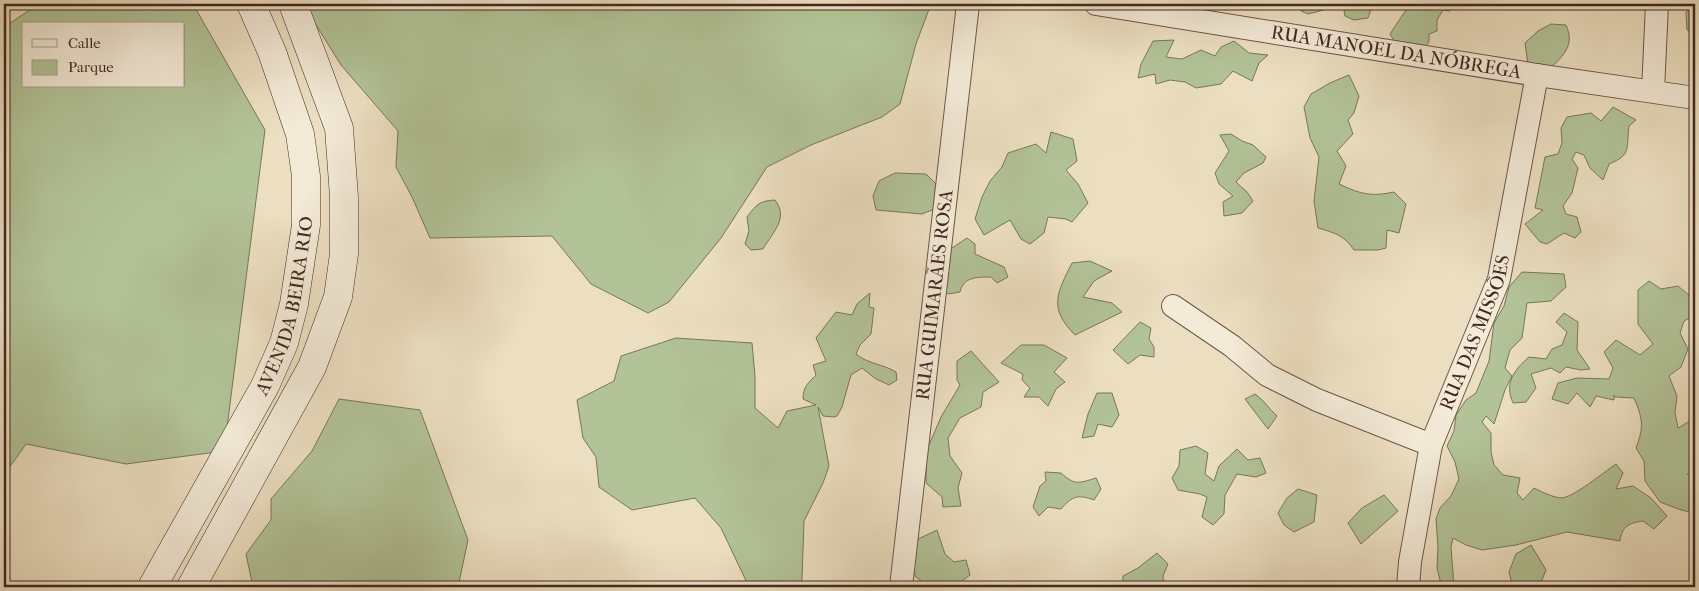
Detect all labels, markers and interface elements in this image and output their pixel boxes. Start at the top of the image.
street label: RUA MANOEL DA NÓBREGA [1269,21,1523,83]
legend [22,22,185,88]
text: Calle [68,34,101,52]
text: Parque [68,58,114,76]
street label: RUA GUIMARÃES ROSA [912,188,958,401]
street label: AVENIDA BEIRA RIO [250,216,317,400]
street label: RUA DAS MISSÕES [1435,253,1514,414]

